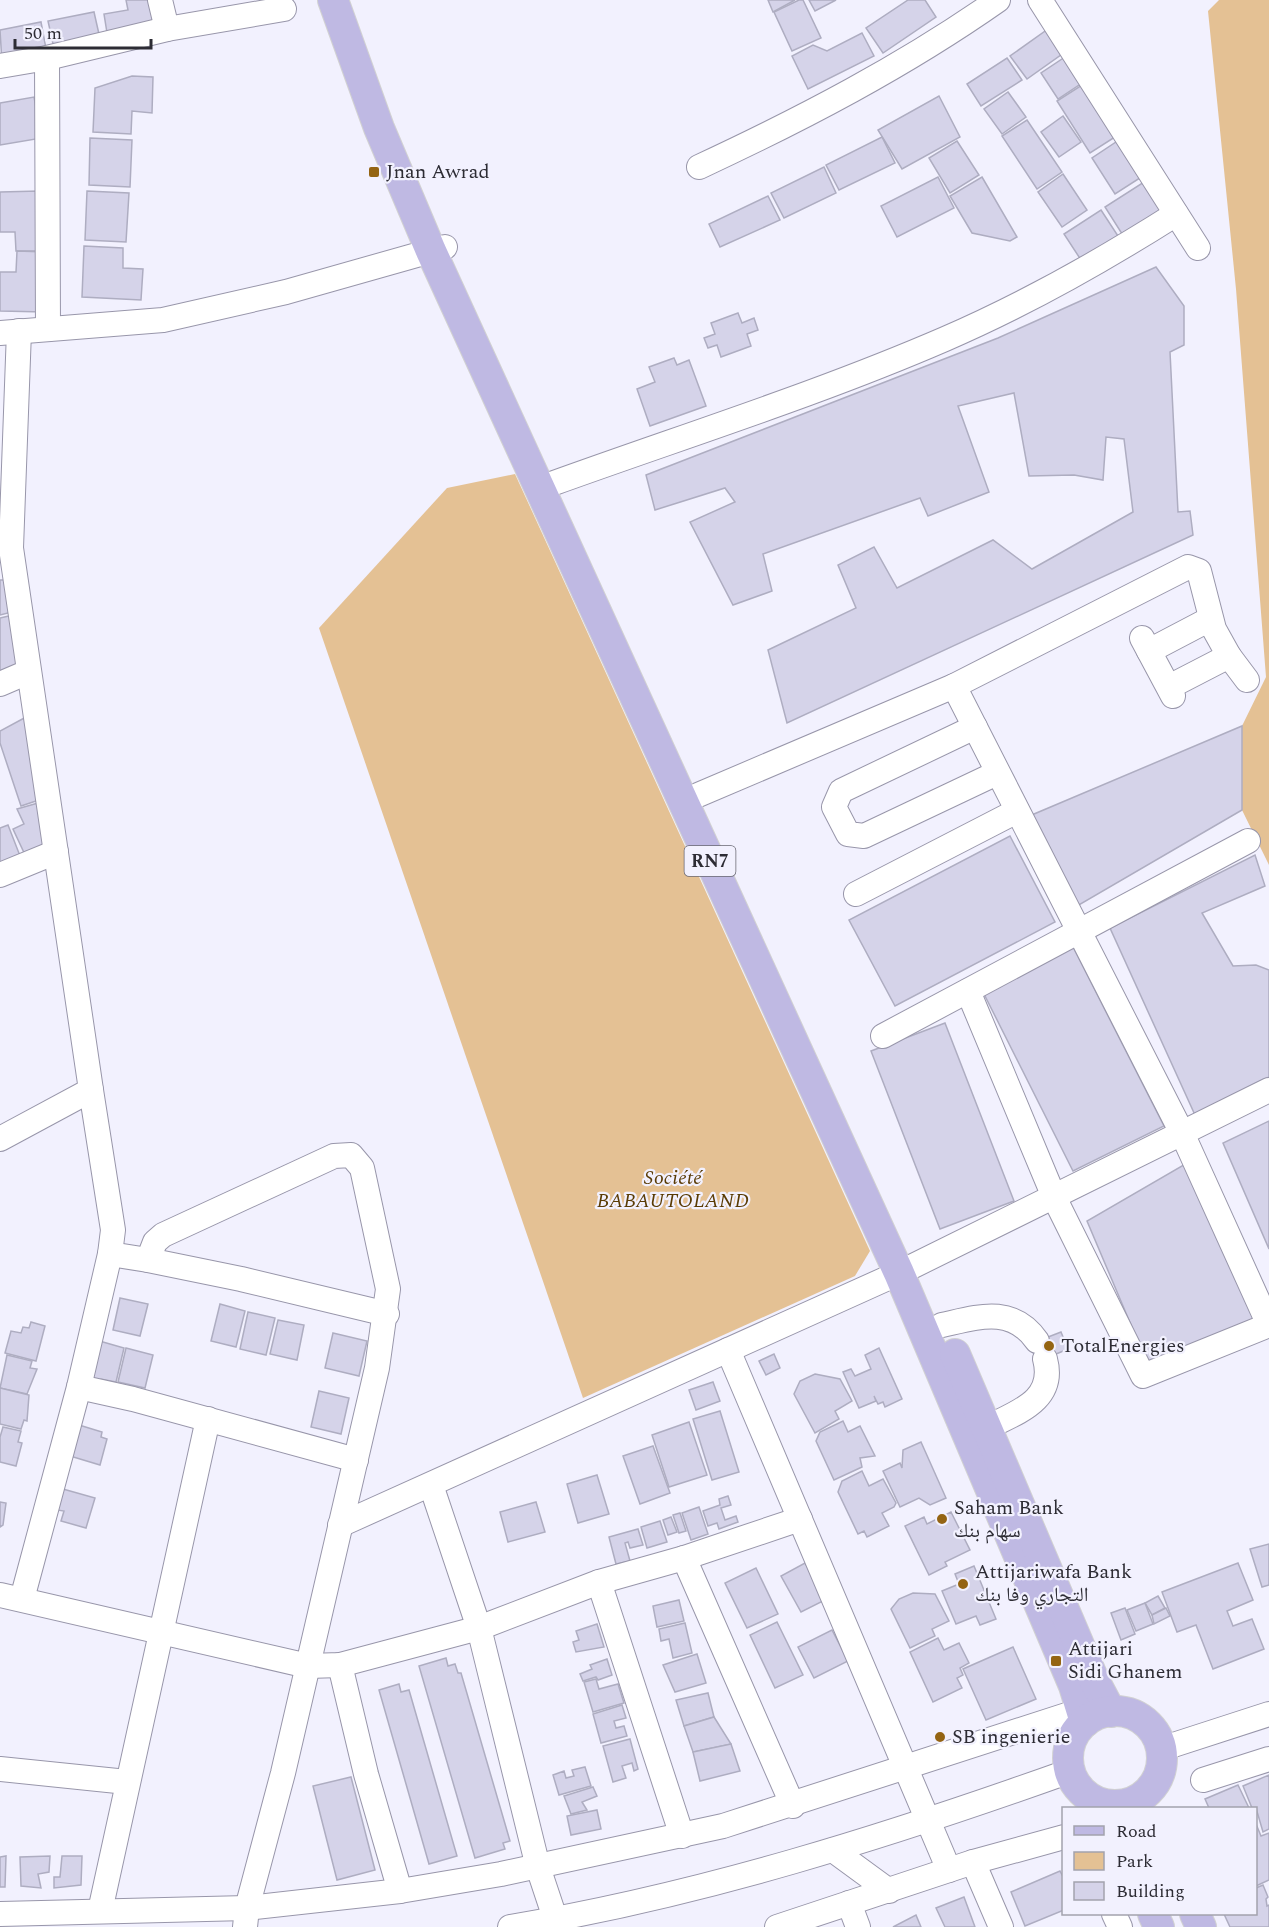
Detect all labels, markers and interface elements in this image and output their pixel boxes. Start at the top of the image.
scale bar [15,12,152,50]
text: 50 m [24,20,62,47]
place label: Jnan Awrad [386,157,490,187]
marker: Jnan Awrad [367,165,381,179]
road number: RN7 [684,846,736,876]
park label: Société BABAUTOLAND [597,1163,749,1216]
place label: TotalEnergies [1061,1331,1185,1361]
marker: TotalEnergies [1042,1339,1056,1353]
place label: Saham Bank سهام بنك [954,1493,1064,1546]
marker: Saham Bank سهام بنك [935,1512,949,1526]
place label: Attijariwafa Bank التجاري وفا بنك [975,1557,1132,1610]
marker: Attijariwafa Bank التجاري وفا بنك [956,1577,970,1591]
place label: Attijari Sidi Ghanem [1068,1634,1183,1687]
marker: Attijari Sidi Ghanem [1049,1654,1063,1668]
place label: SB ingenierie [952,1722,1070,1752]
marker: SB ingenierie [933,1730,947,1744]
legend [1062,1807,1257,1915]
text: Road [1116,1818,1157,1845]
text: Park [1116,1848,1153,1875]
text: Building [1116,1878,1185,1905]

